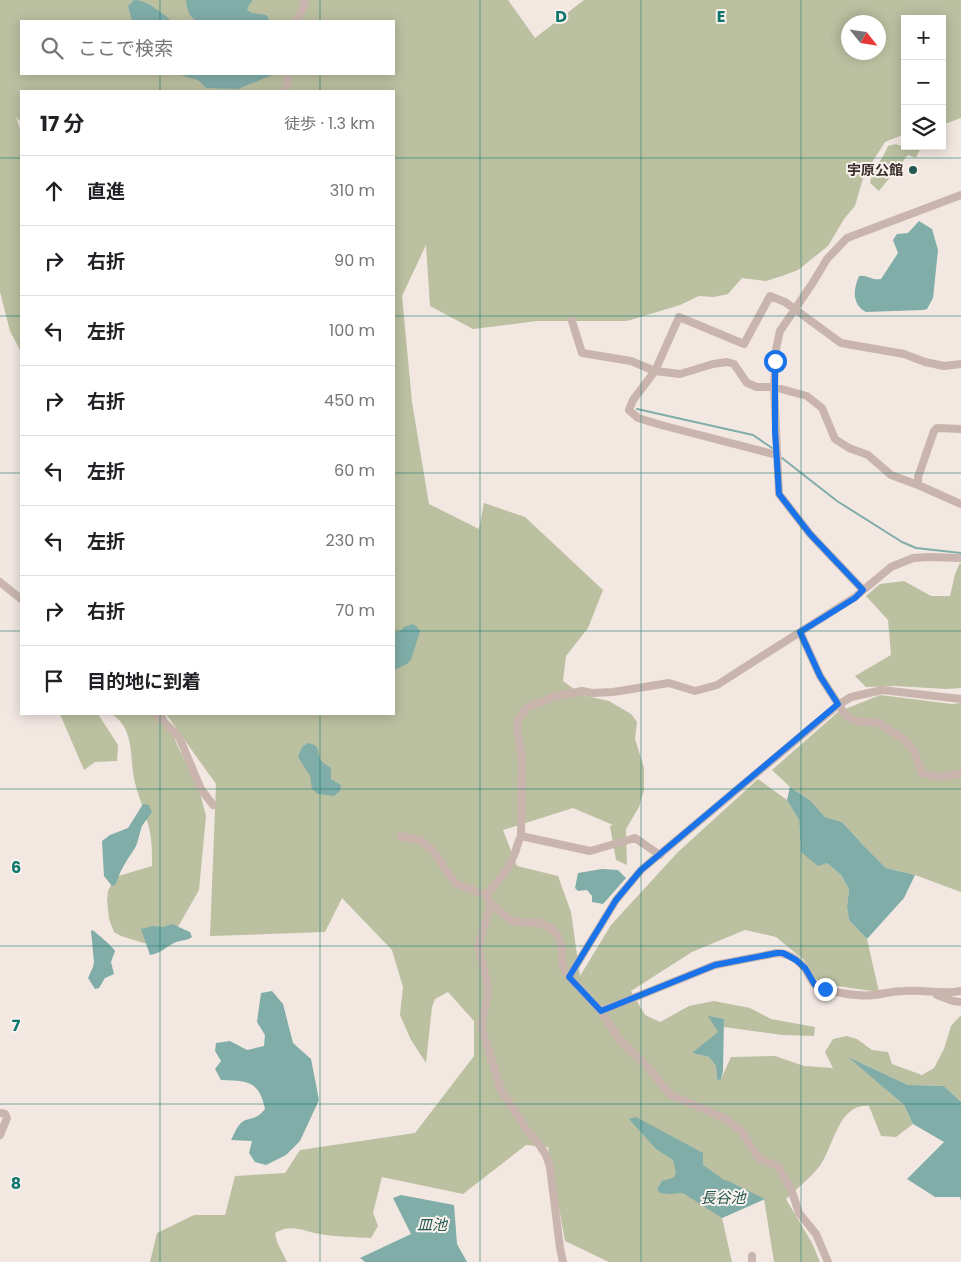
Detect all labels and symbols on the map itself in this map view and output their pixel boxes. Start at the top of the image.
text: D [555,5,567,28]
text: E [717,5,725,28]
north arrow [841,15,886,60]
place label: 宇原公館 [847,160,903,180]
marker: 宇原公館 [907,164,919,176]
route start [764,350,787,373]
text: 6 [11,856,21,879]
route end [814,978,837,1001]
text: 7 [12,1014,21,1037]
text: 8 [11,1172,21,1195]
water label: 長谷池 [700,1187,747,1208]
water label: 皿池 [417,1214,449,1235]

